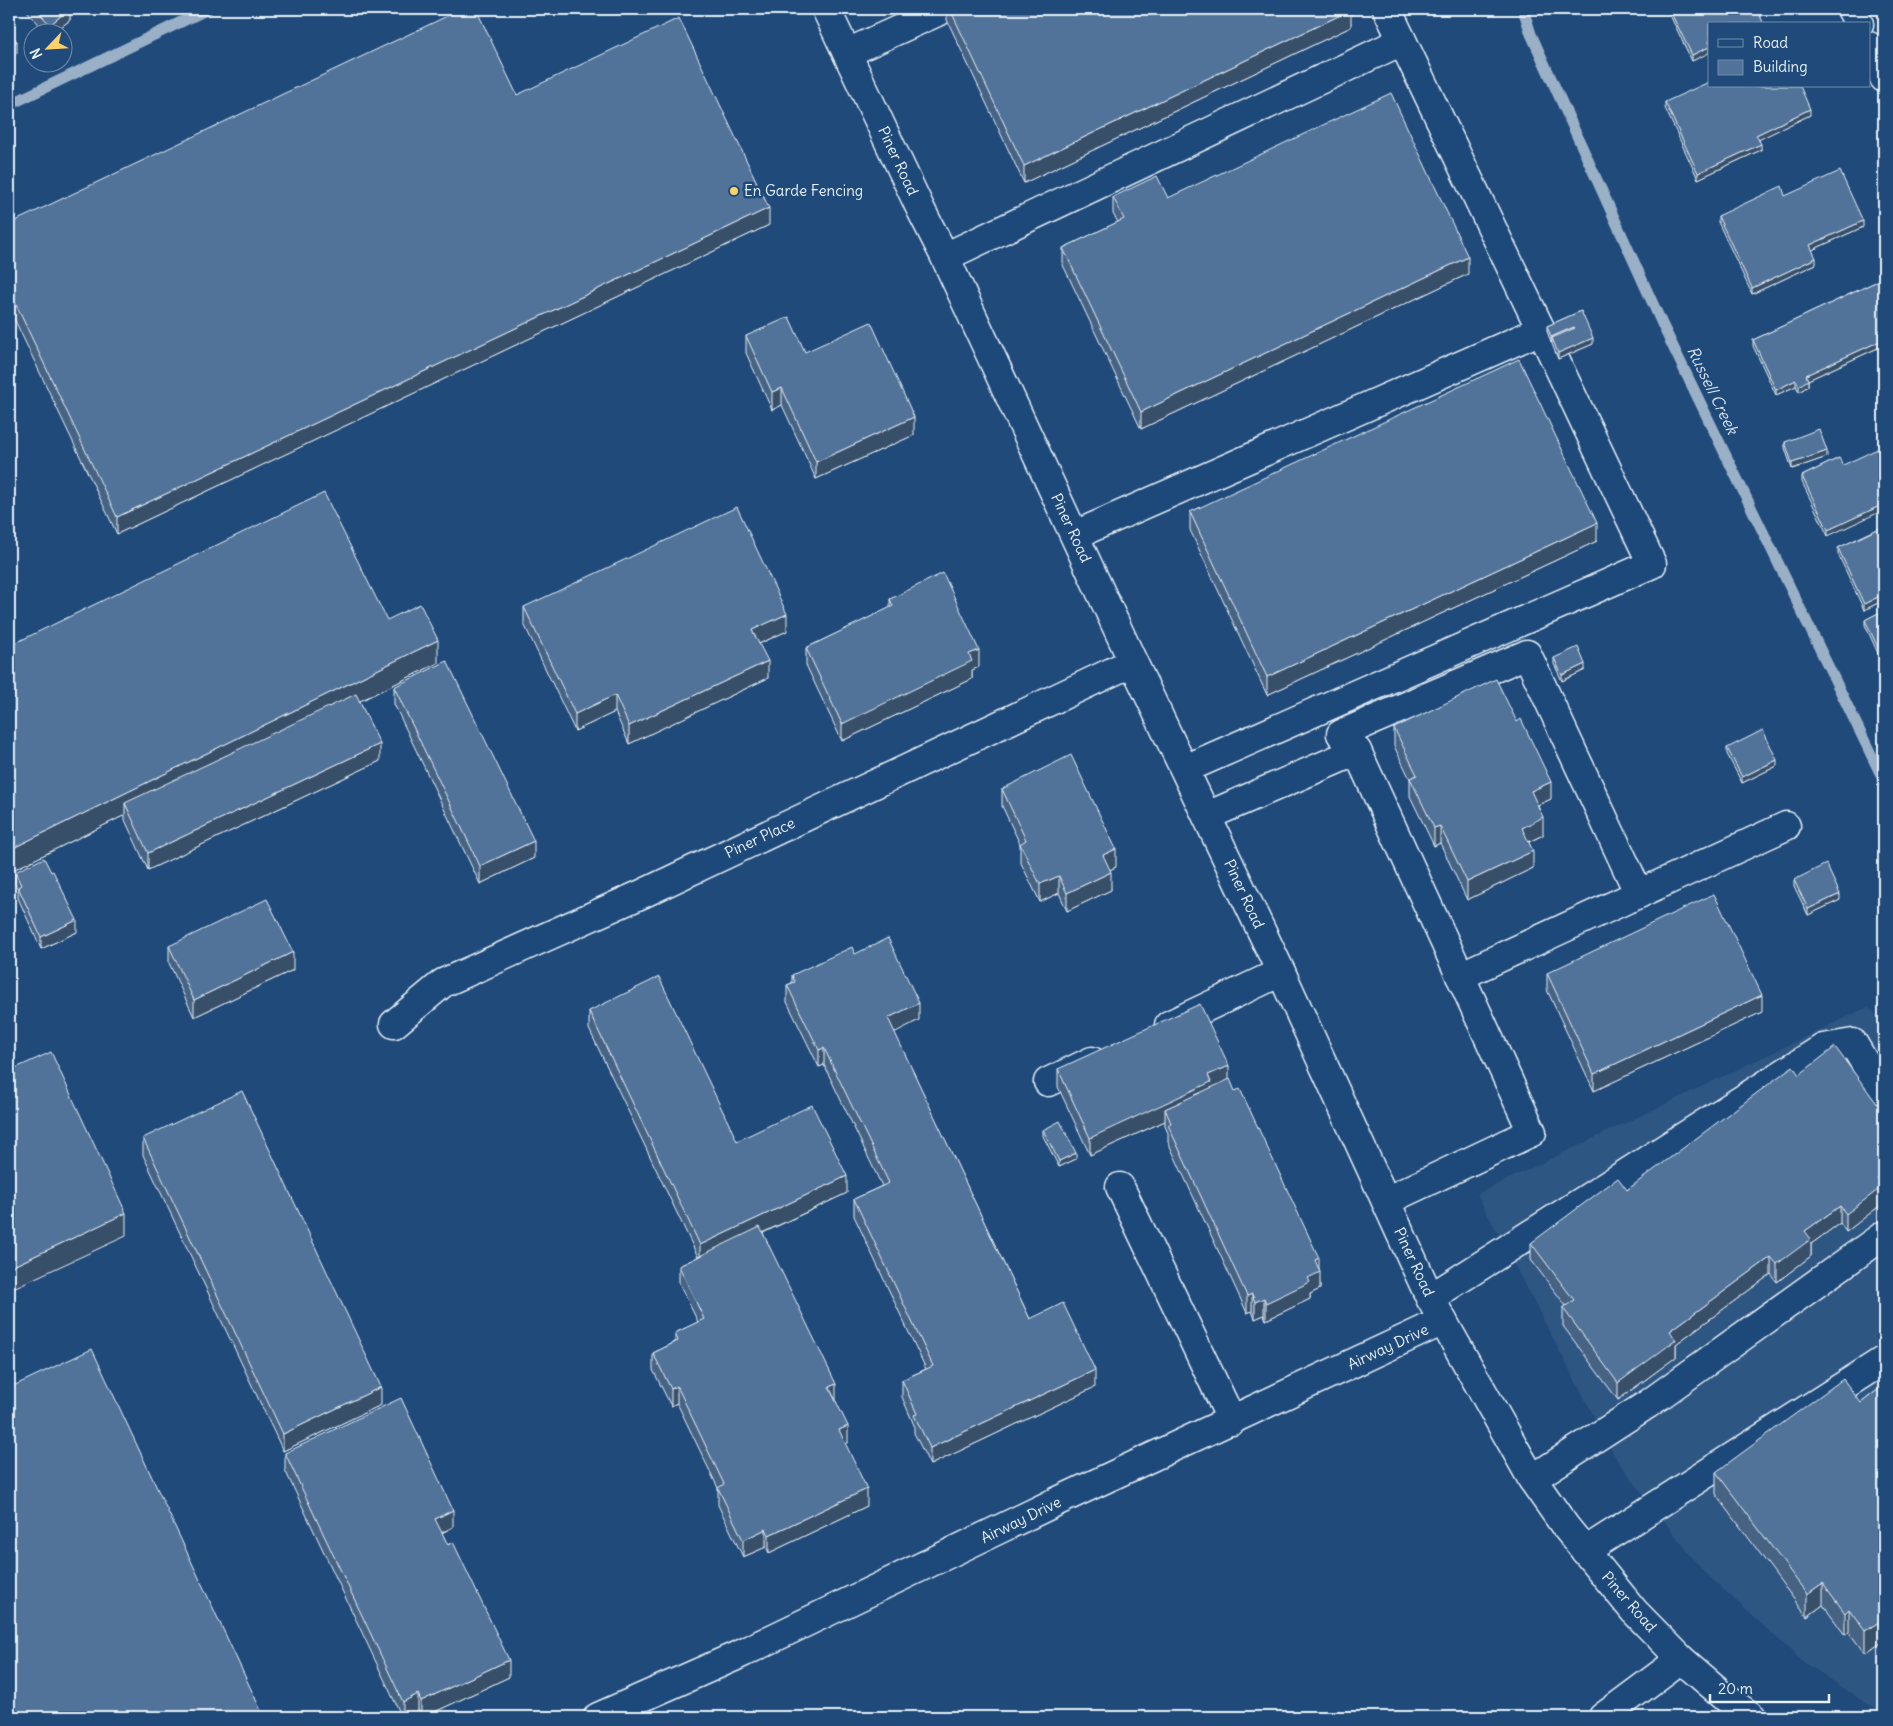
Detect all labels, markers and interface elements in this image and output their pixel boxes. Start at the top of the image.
north arrow [22,22,72,72]
legend [1708,22,1870,88]
text: Road [1753,33,1788,52]
text: N [26,45,46,62]
text: Building [1753,57,1808,76]
street label: Piner Road [874,123,923,199]
place label: En Garde Fencing [744,181,863,200]
marker: En Garde Fencing [728,185,740,197]
water label: Russell Creek [1683,343,1744,439]
street label: Piner Road [1047,490,1096,566]
street label: Piner Place [722,813,798,862]
street label: Piner Road [1220,856,1269,932]
street label: Piner Road [1390,1224,1439,1300]
street label: Airway Drive [1344,1320,1431,1374]
street label: Airway Drive [978,1492,1064,1547]
street label: Piner Road [1598,1568,1661,1636]
scale bar [1710,1671,1829,1703]
text: 20 m [1718,1679,1753,1698]

